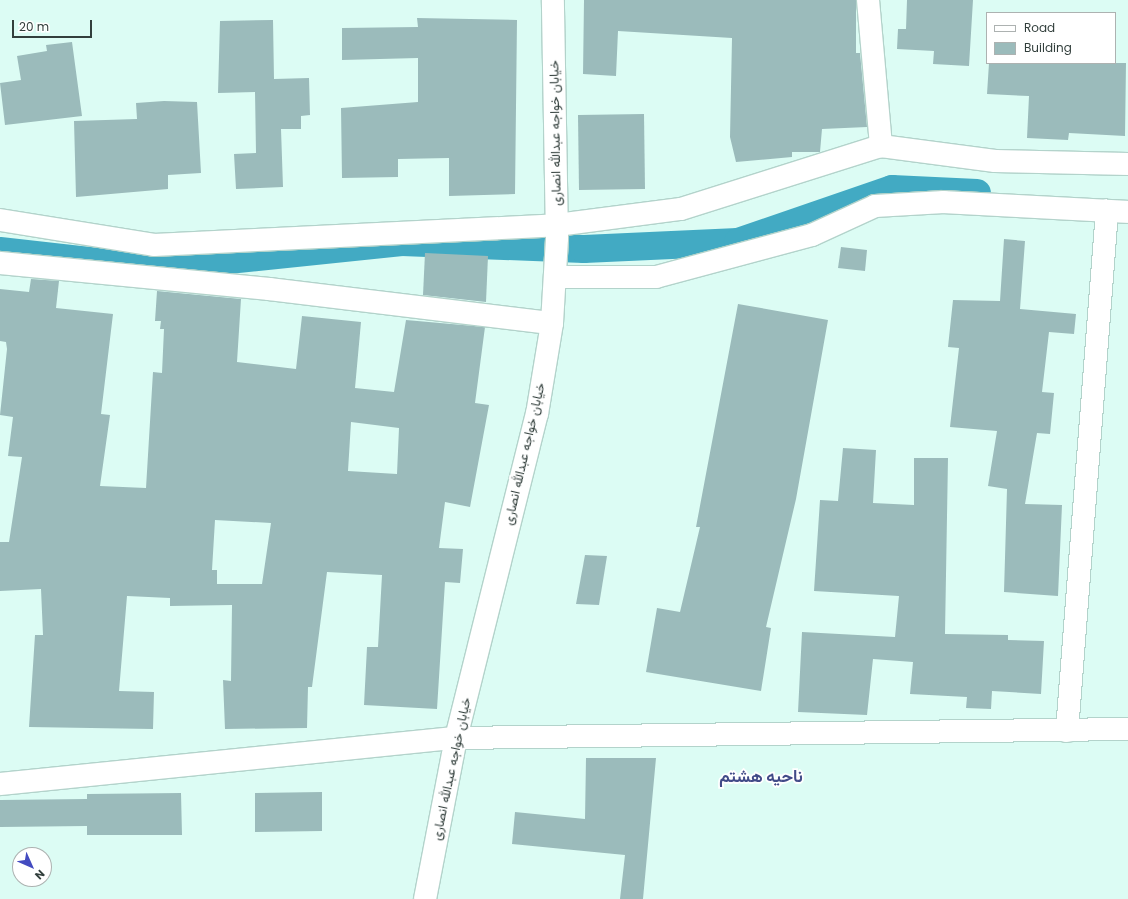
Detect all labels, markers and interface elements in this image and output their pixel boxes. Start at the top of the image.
scale bar [14,12,94,38]
legend [986,12,1116,64]
text: 20 m [19,18,49,35]
text: Road [1024,19,1055,36]
text: Building [1024,39,1072,56]
street label: خیابان خواجه عبدالله انصاری [547,60,565,206]
street label: خیابان خواجه عبدالله انصاری [501,381,549,527]
street label: خیابان خواجه عبدالله انصاری [429,696,475,842]
district label: ناحیه هشتم [719,767,803,787]
north arrow [12,847,52,887]
text: N [31,866,48,883]

